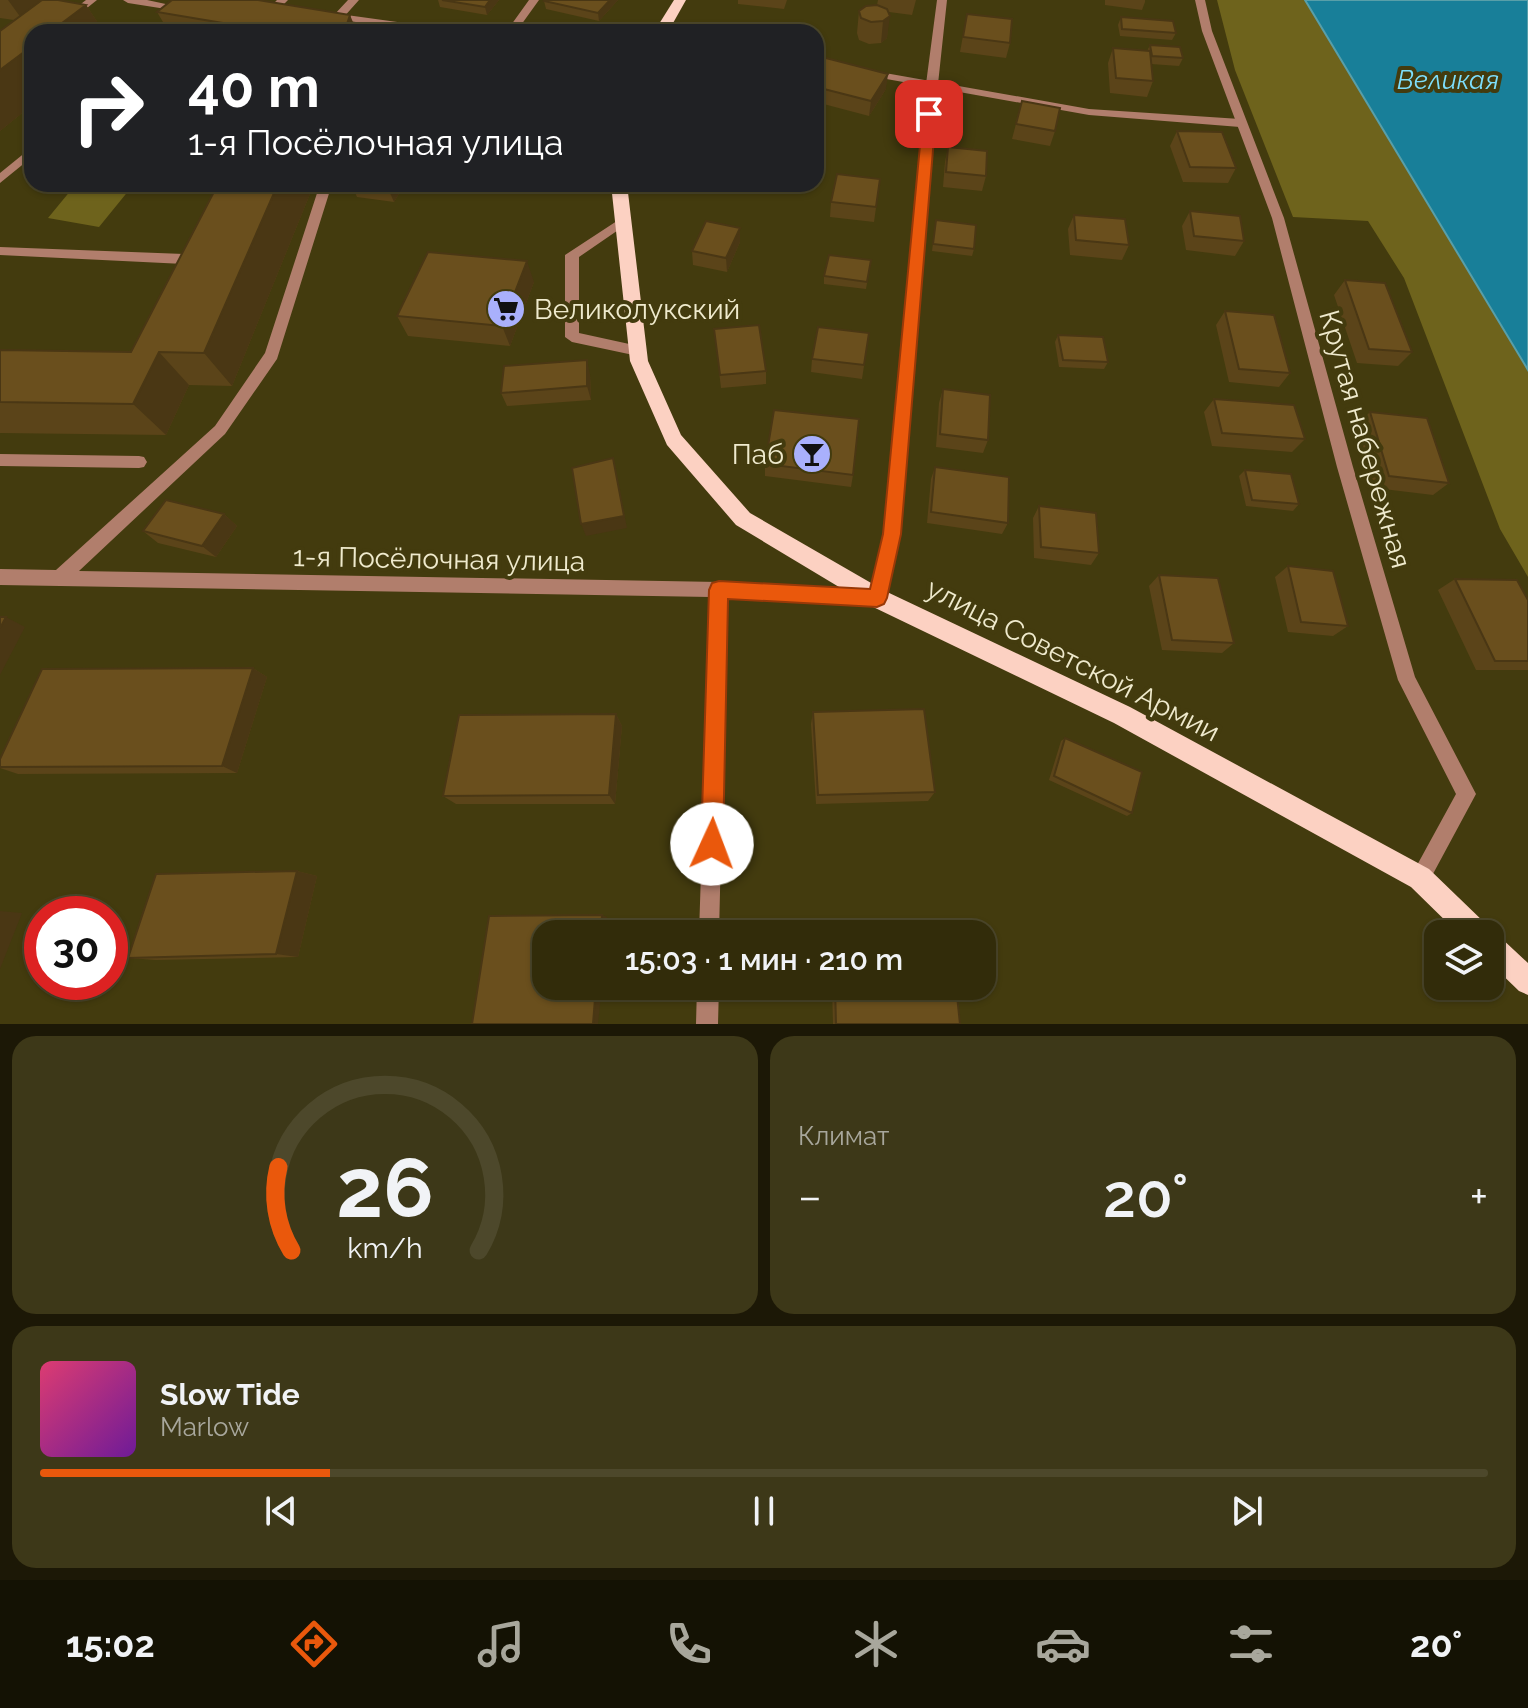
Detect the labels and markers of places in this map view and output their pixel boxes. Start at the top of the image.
pin [895,80,963,148]
supermarket icon: Великолукский [485,288,527,330]
place label: Великолукский [534,293,740,326]
bar icon: Паб [791,433,833,475]
place label: Паб [732,438,784,471]

